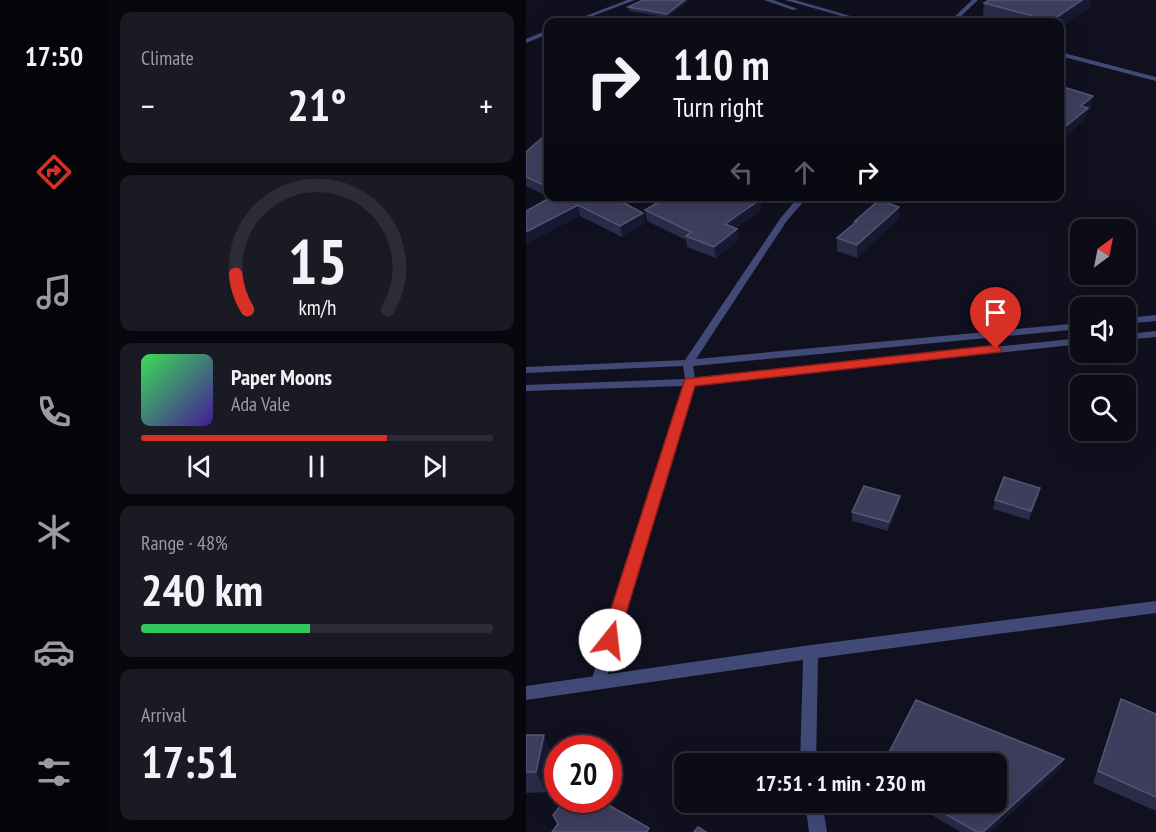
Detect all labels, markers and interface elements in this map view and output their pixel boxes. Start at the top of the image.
text: 110 m [673,37,770,92]
text: 17:50 [25,39,83,73]
icon: right [574,42,652,120]
text: Climate [141,45,194,71]
text: 21° [287,75,347,133]
text: − [141,84,155,127]
text: + [479,84,493,127]
text: Turn right [673,90,764,124]
icon: directions [33,151,75,193]
icon: left [725,156,758,189]
icon: ahead [788,156,821,189]
icon: right [851,156,884,189]
north arrow [1070,219,1136,285]
map controls [1070,219,1136,441]
text: 15 [287,220,347,301]
icon: music [33,271,75,313]
pin [970,287,1021,349]
text: km/h [298,293,336,321]
icon: arrive [979,296,1012,329]
button: sound [1070,297,1136,363]
text: Paper Moons [231,363,332,391]
button: search [1070,375,1136,441]
icon: phone [33,391,75,433]
text: Ada Vale [231,391,290,417]
icon: previous [183,450,216,483]
icon: pause [300,450,333,483]
icon: next [418,450,451,483]
icon: climate [33,511,75,553]
text: Range · 48% [141,530,228,556]
text: 240 km [141,560,263,618]
position arrow [578,608,642,672]
icon: car [33,631,75,673]
text: Arrival [141,702,186,728]
text: 17:51 [141,732,238,790]
speed limit sign: 20 [544,735,622,813]
icon: filters [33,751,75,793]
text: 17:51 · 1 min · 230 m [755,769,926,797]

